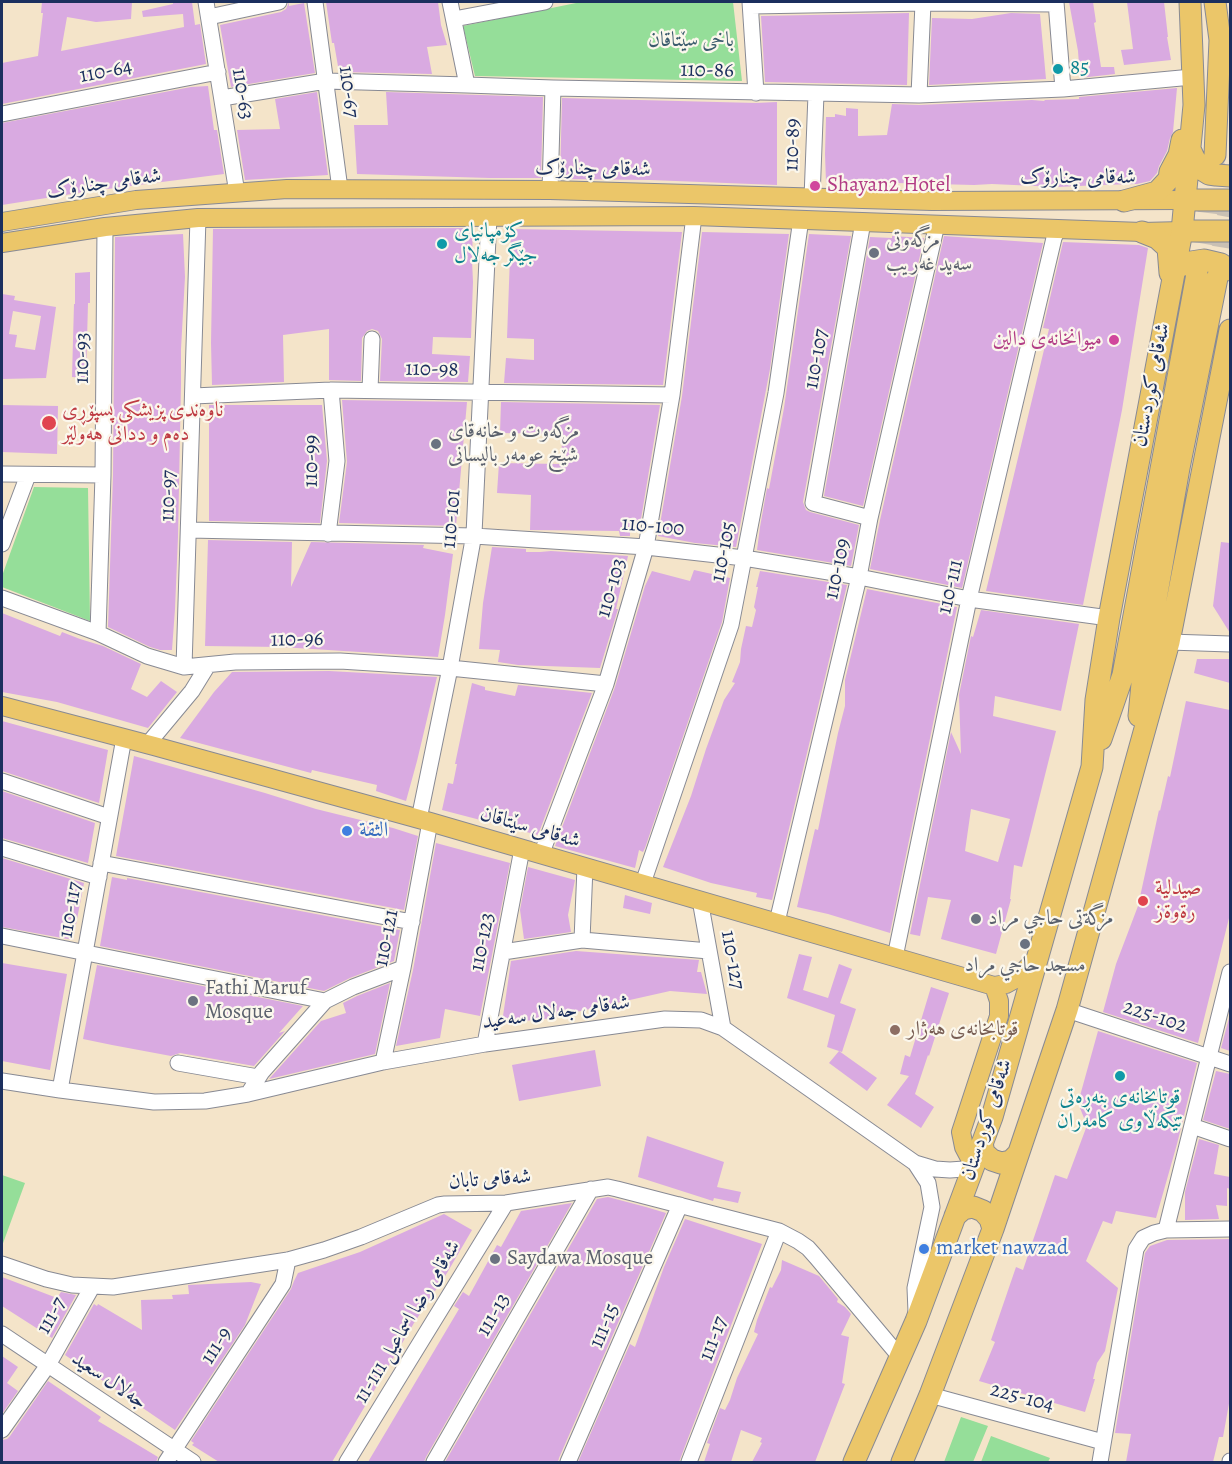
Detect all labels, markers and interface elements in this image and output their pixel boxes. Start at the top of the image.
park label: باخی سێتاقان [648,28,734,54]
street label: 110-64 [78,55,134,89]
place label: 85 [1070,56,1089,82]
street label: 110-86 [680,58,734,84]
marker: 85 [1051,62,1065,76]
street label: 110-67 [332,65,364,119]
street label: 110-63 [225,66,259,122]
street label: 110-89 [779,118,807,172]
street label: شەقامی چنارۆک [535,155,651,183]
street label: شەقامی چنارۆک [45,163,163,205]
street label: شەقامی چنارۆک [1020,165,1136,191]
place label: Shayan2 Hotel [827,173,950,199]
marker: Shayan2 Hotel [808,179,822,193]
place label: کۆمپانیای جێگر جەلال [454,219,538,269]
place label: مزگەوتی سەید غەریب [886,228,972,278]
marker: کۆمپانیای جێگر جەلال [435,237,449,251]
marker: مزگەوتی سەید غەریب [867,246,881,260]
street label: شەقامی کوردستان [1128,321,1176,449]
street label: 110-107 [799,327,835,391]
place label: میوانخانەی دالین [993,327,1102,353]
street label: 110-93 [70,332,96,384]
marker: میوانخانەی دالین [1107,333,1121,347]
street label: 110-98 [405,357,459,383]
place label: ناوەندی پزیشکی پسپۆڕی دەم و ددانی هەولێر [62,398,223,448]
marker: ناوەندی پزیشکی پسپۆڕی دەم و ددانی هەولێر [40,414,58,432]
place label: مزگەوت و خانەقای شێخ عومەر بالیسانی [448,419,579,469]
street label: 110-99 [299,434,325,488]
marker: مزگەوت و خانەقای شێخ عومەر بالیسانی [429,437,443,451]
street label: 110-97 [156,470,182,522]
street label: 110-101 [437,488,467,550]
street label: 110-100 [620,512,686,542]
street label: 110-105 [706,520,742,584]
street label: 110-109 [819,536,857,602]
street label: 110-103 [592,555,632,621]
street label: 110-111 [933,557,969,617]
street label: 110-96 [270,627,324,653]
street label: شەقامی سێتاقان [477,802,583,854]
place label: الثقة [359,818,388,844]
marker: الثقة [340,824,354,838]
place label: صيدلية رةوةز [1155,876,1201,926]
street label: 110-117 [54,880,88,940]
marker: صيدلية رةوةز [1136,894,1150,908]
place label: مزگةتی حاجي مراد [988,906,1114,932]
street label: 110-121 [369,907,405,969]
street label: 110-123 [465,910,501,974]
marker: مزگةتی حاجي مراد [969,912,983,926]
street label: 110-127 [714,929,750,991]
marker: مسجد حاجي مراد [1018,937,1032,951]
place label: مسجد حاجي مراد [964,953,1086,979]
place label: Fathi Maruf Mosque [205,976,307,1026]
street label: شەقامی جەلال سەعید [480,990,632,1036]
marker: Fathi Maruf Mosque [186,994,200,1008]
street label: 225-102 [1120,995,1190,1039]
place label: قوتابخانەی هەژار [907,1017,1018,1043]
marker: قوتابخانەی هەژار [888,1023,902,1037]
street label: شەقامی کوردستان [956,1056,1018,1184]
marker: قوتابخانەی بنەڕەتی تێکەڵاوی کامەران [1113,1069,1127,1083]
place label: قوتابخانەی بنەڕەتی تێکەڵاوی کامەران [1057,1085,1183,1135]
street label: شەقامی تابان [448,1165,532,1195]
street label: شەقامی رضا اسماعيل 111-11 [349,1236,467,1408]
place label: market nawzad [936,1236,1068,1262]
marker: market nawzad [917,1242,931,1256]
place label: Saydawa Mosque [507,1246,653,1272]
marker: Saydawa Mosque [488,1252,502,1266]
street label: 111-13 [472,1289,516,1341]
street label: 111-7 [32,1293,72,1339]
street label: 111-15 [584,1300,626,1352]
street label: 111-17 [694,1313,734,1365]
street label: 111-9 [196,1323,238,1369]
street label: جه‌لال سعید [66,1347,152,1415]
street label: 225-104 [987,1377,1057,1419]

